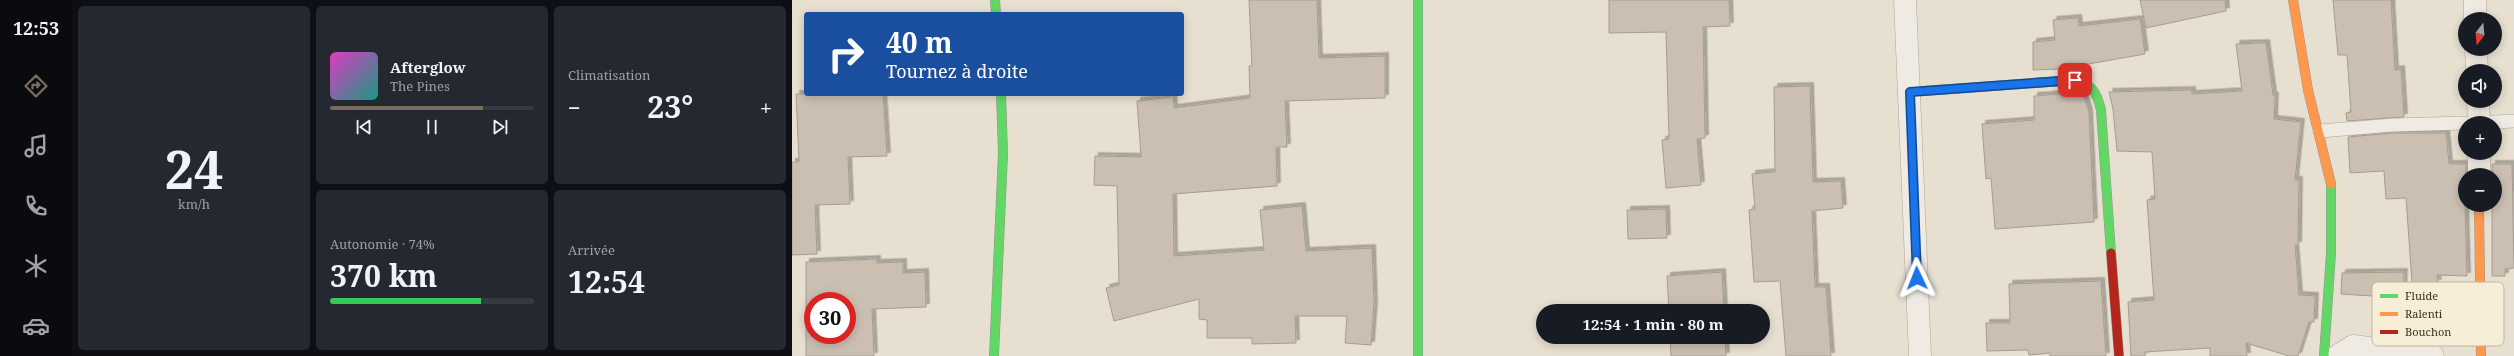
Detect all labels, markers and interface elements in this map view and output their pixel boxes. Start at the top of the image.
north arrow [2458,12,2502,56]
map controls [2458,12,2502,212]
text: 12:53 [13,16,59,40]
text: 40 m [886,23,953,61]
icon: right [820,28,872,80]
text: Afterglow [390,57,466,77]
text: Tournez à droite [886,59,1028,83]
pin [2058,63,2092,97]
button: sound [2458,64,2502,108]
text: Climatisation [568,66,650,84]
icon: arrive [2064,69,2086,91]
icon: directions [22,72,50,100]
text: The Pines [390,77,450,95]
text: 23° [647,86,693,127]
text: − [568,92,581,122]
text: + [760,92,772,122]
icon: previous [353,116,375,138]
icon: pause [421,116,443,138]
icon: next [489,116,511,138]
button: + [2458,116,2502,160]
icon: music [22,132,50,160]
text: 24 [165,133,223,204]
button: − [2458,168,2502,212]
icon: phone [22,192,50,220]
text: km/h [178,195,210,213]
text: Autonomie · 74% [330,235,435,253]
text: Arrivée [568,241,615,259]
icon: climate [22,252,50,280]
text: 370 km [330,255,437,296]
position arrow [1896,257,1938,299]
text: 12:54 [568,261,645,302]
legend [2372,282,2504,346]
text: Fluide [2405,288,2438,303]
speed limit sign: 30 [804,292,856,344]
text: Ralenti [2405,306,2443,321]
icon: car [22,312,50,340]
text: 12:54 · 1 min · 80 m [1583,314,1723,334]
text: Bouchon [2405,324,2451,339]

